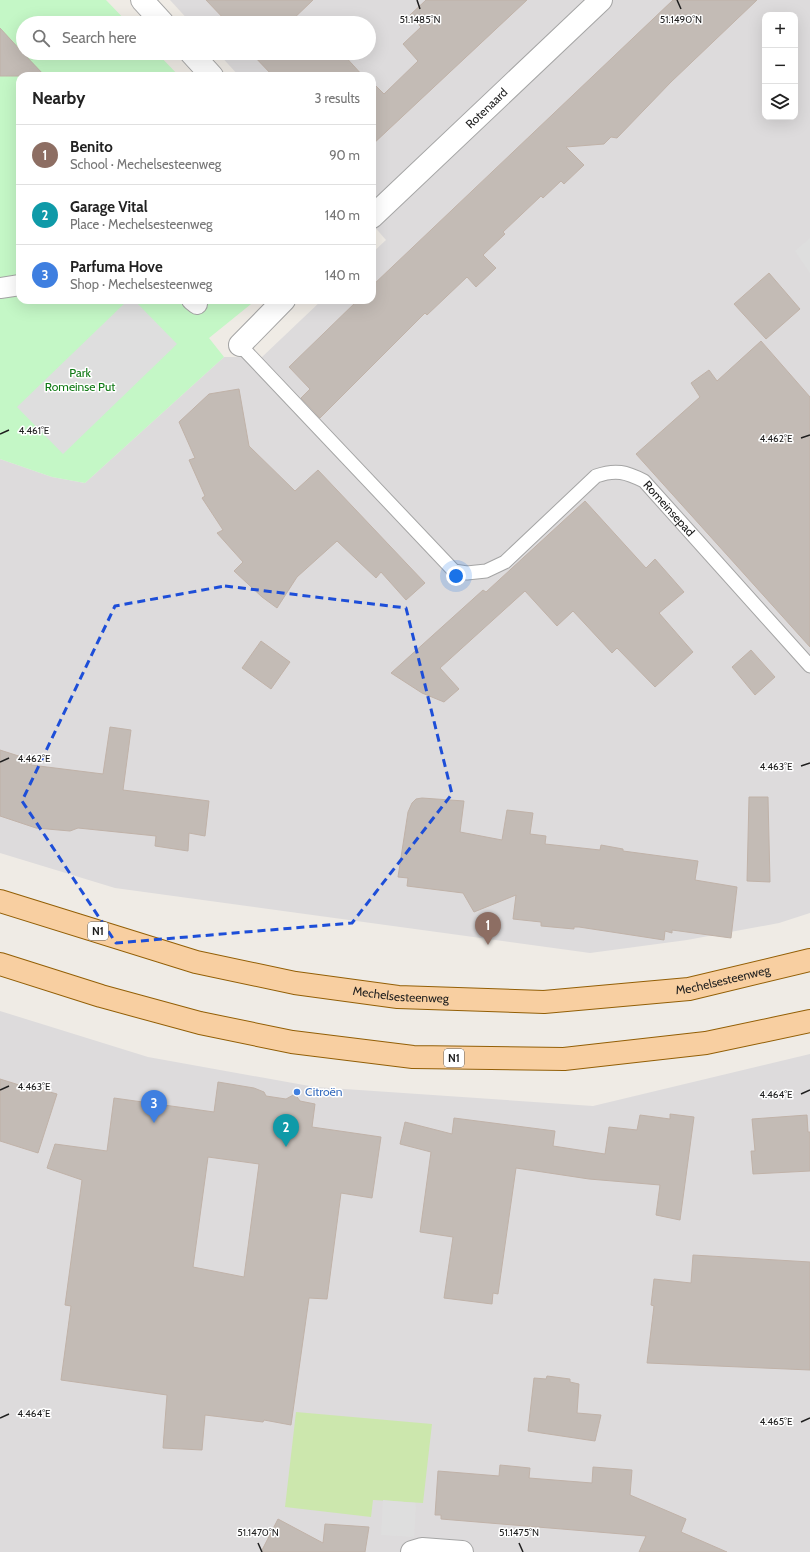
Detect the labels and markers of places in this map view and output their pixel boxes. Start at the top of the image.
pin: 1 [475,912,501,945]
place label: Citroën [305,1084,343,1099]
marker: Citroën [292,1087,302,1097]
pin: 3 [141,1090,167,1123]
pin: 2 [273,1114,299,1147]

